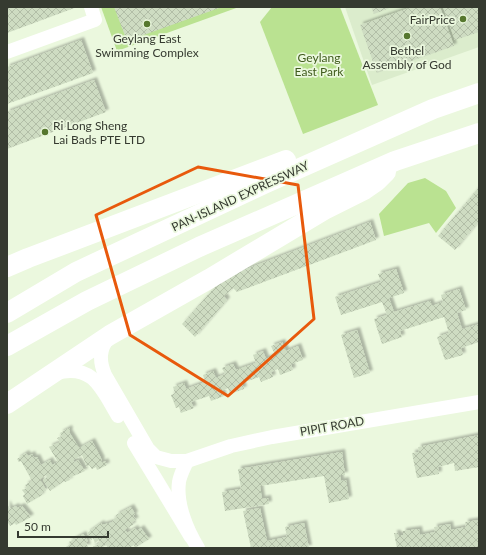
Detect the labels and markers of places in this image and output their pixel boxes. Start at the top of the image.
place label: FairPrice [410,12,455,27]
marker: FairPrice [458,14,468,24]
marker: Geylang East Swimming Complex [142,19,152,29]
place label: Geylang East Swimming Complex [95,31,199,60]
marker: Bethel Assembly of God [402,31,412,41]
place label: Bethel Assembly of God [362,43,452,72]
place label: Ri Long Sheng Lai Bads PTE LTD [53,118,145,147]
marker: Ri Long Sheng Lai Bads PTE LTD [40,127,50,137]

